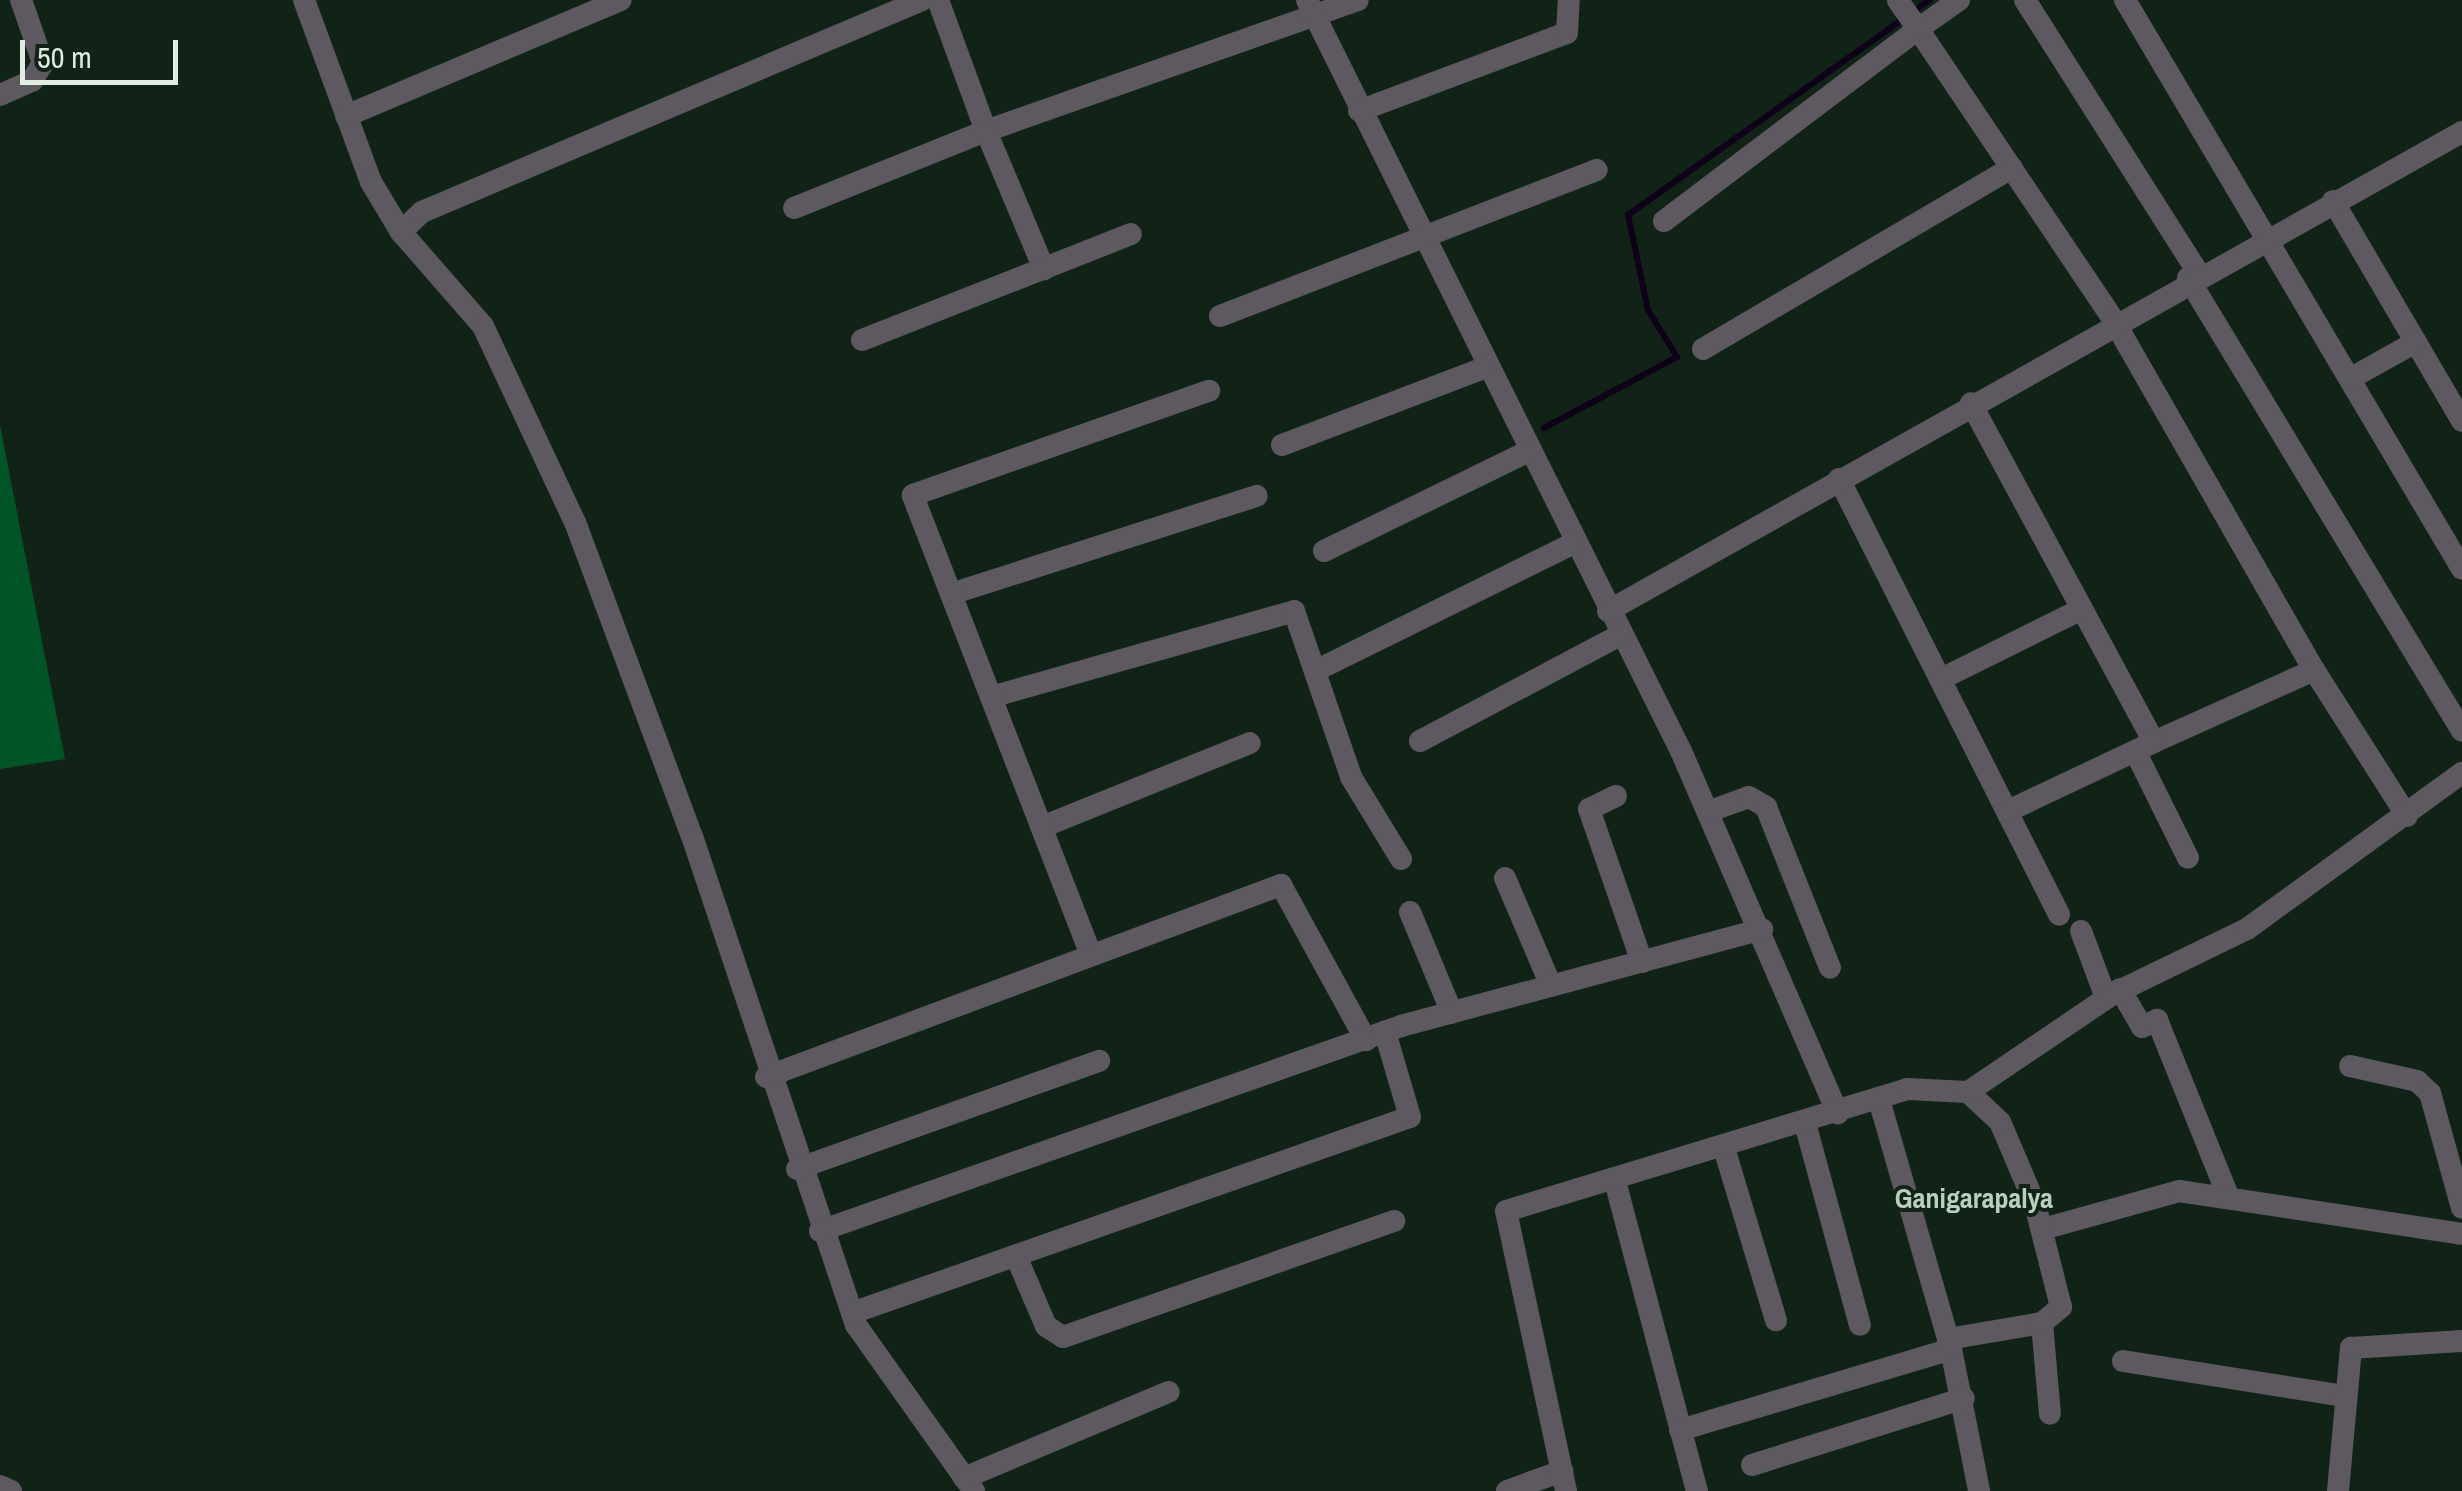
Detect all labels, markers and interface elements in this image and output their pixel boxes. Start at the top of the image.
scale bar [25,20,182,82]
text: 50 m [37,37,92,77]
district label: Ganigarapalya [1895,1181,2053,1215]

